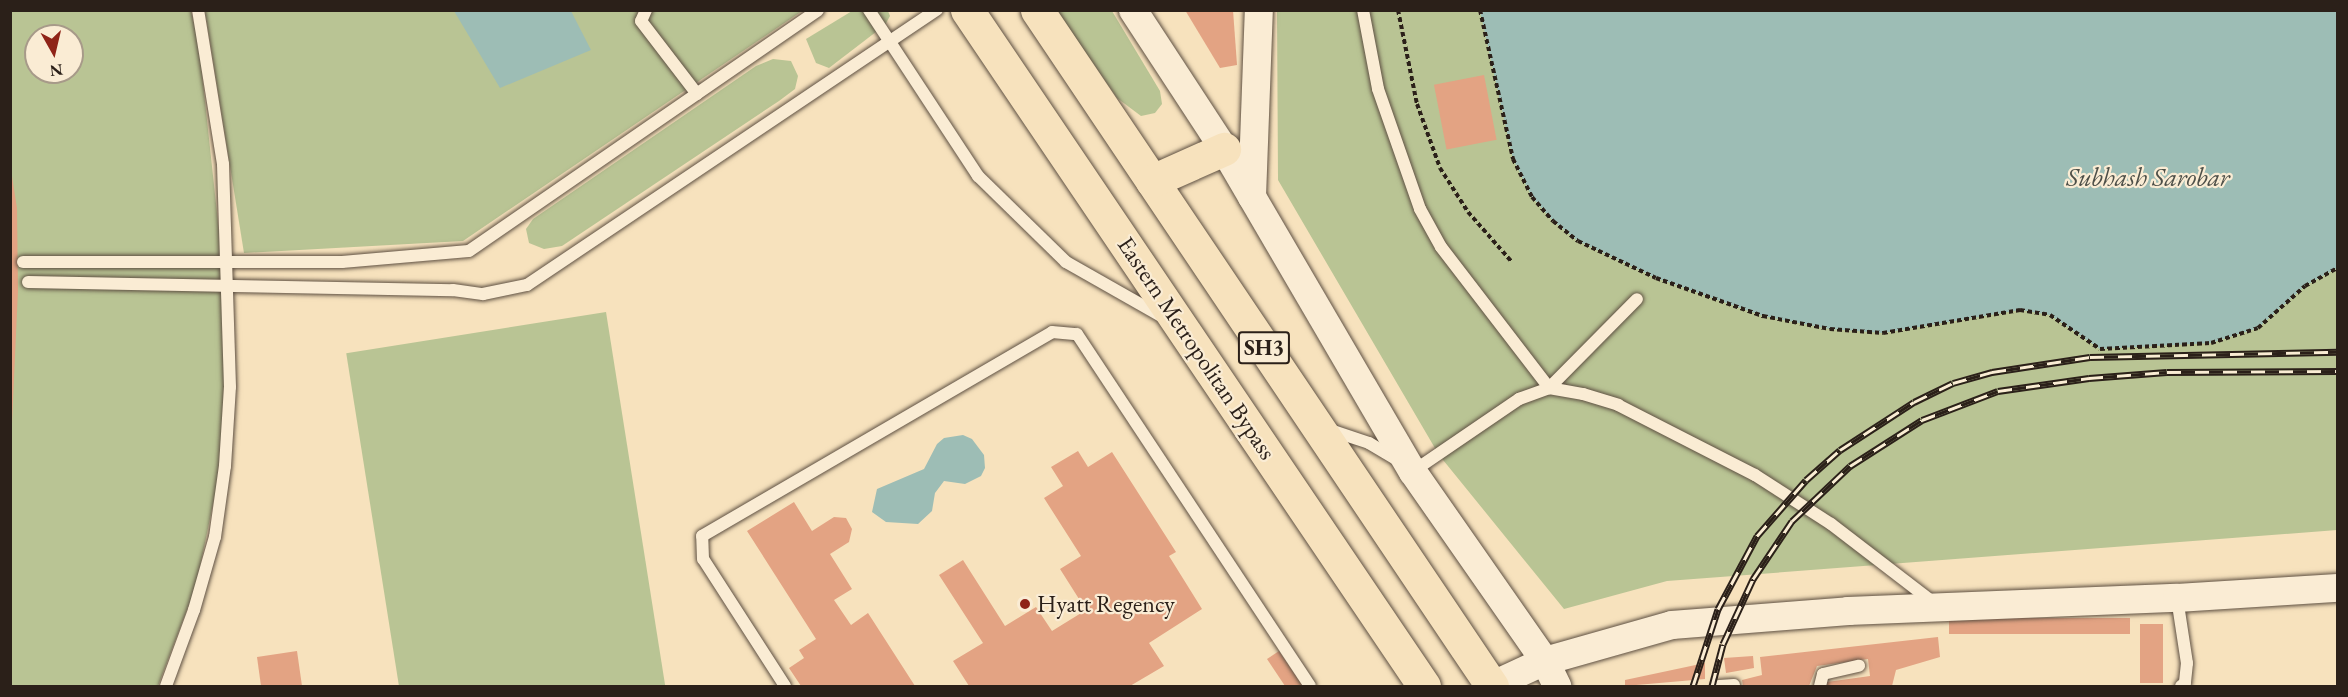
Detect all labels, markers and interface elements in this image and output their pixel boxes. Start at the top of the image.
north arrow [24,24,84,84]
text: N [48,59,64,82]
water label: Subhash Sarobar [2066,162,2230,194]
street label: Eastern Metropolitan Bypass [1112,231,1282,465]
road number: SH3 [1237,329,1291,367]
place label: Hyatt Regency [1037,590,1175,618]
marker: Hyatt Regency [1018,597,1032,611]

